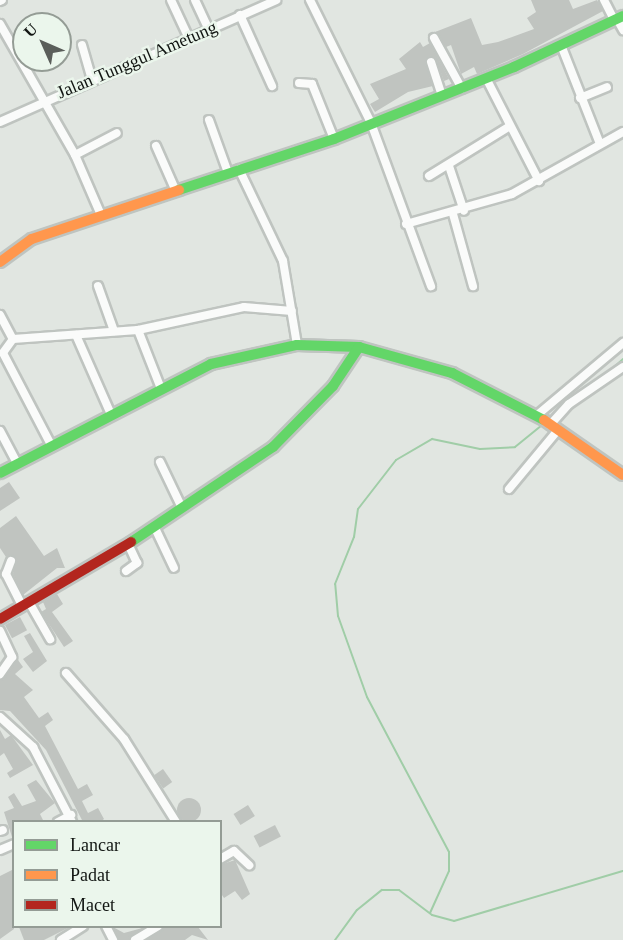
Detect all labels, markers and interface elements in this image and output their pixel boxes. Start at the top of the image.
north arrow [12,12,72,72]
street label: Jalan Tunggul Ametung [53,16,221,104]
text: U [20,20,40,40]
legend [12,820,222,928]
text: Lancar [70,835,120,855]
text: Padat [70,865,110,885]
text: Macet [70,895,115,915]

